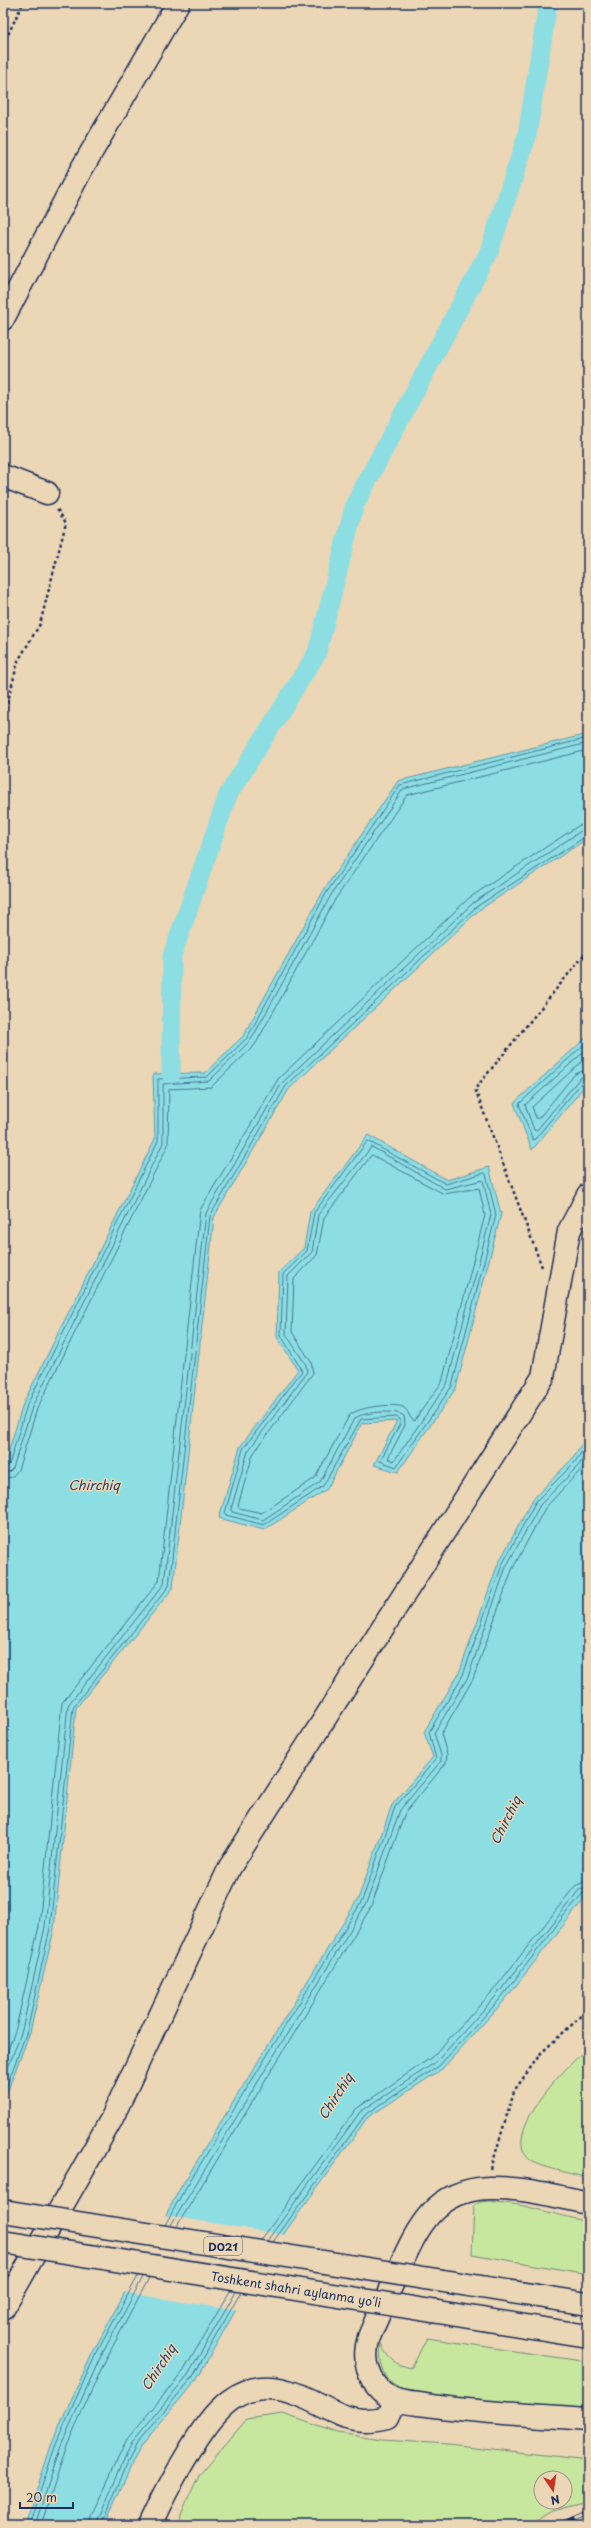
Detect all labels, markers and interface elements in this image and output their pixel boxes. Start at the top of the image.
water label: Chirchiq [68,1475,121,1494]
water label: Chirchiq [485,1791,526,1847]
water label: Chirchiq [313,2068,358,2123]
road number: D021 [204,2237,242,2255]
street label: Toshkent shahri aylanma yoʻli [210,2267,382,2311]
water label: Chirchiq [136,2339,181,2394]
north arrow [533,2470,573,2510]
scale bar [20,2484,73,2510]
text: 20 m [26,2488,57,2506]
text: N [549,2491,562,2510]

